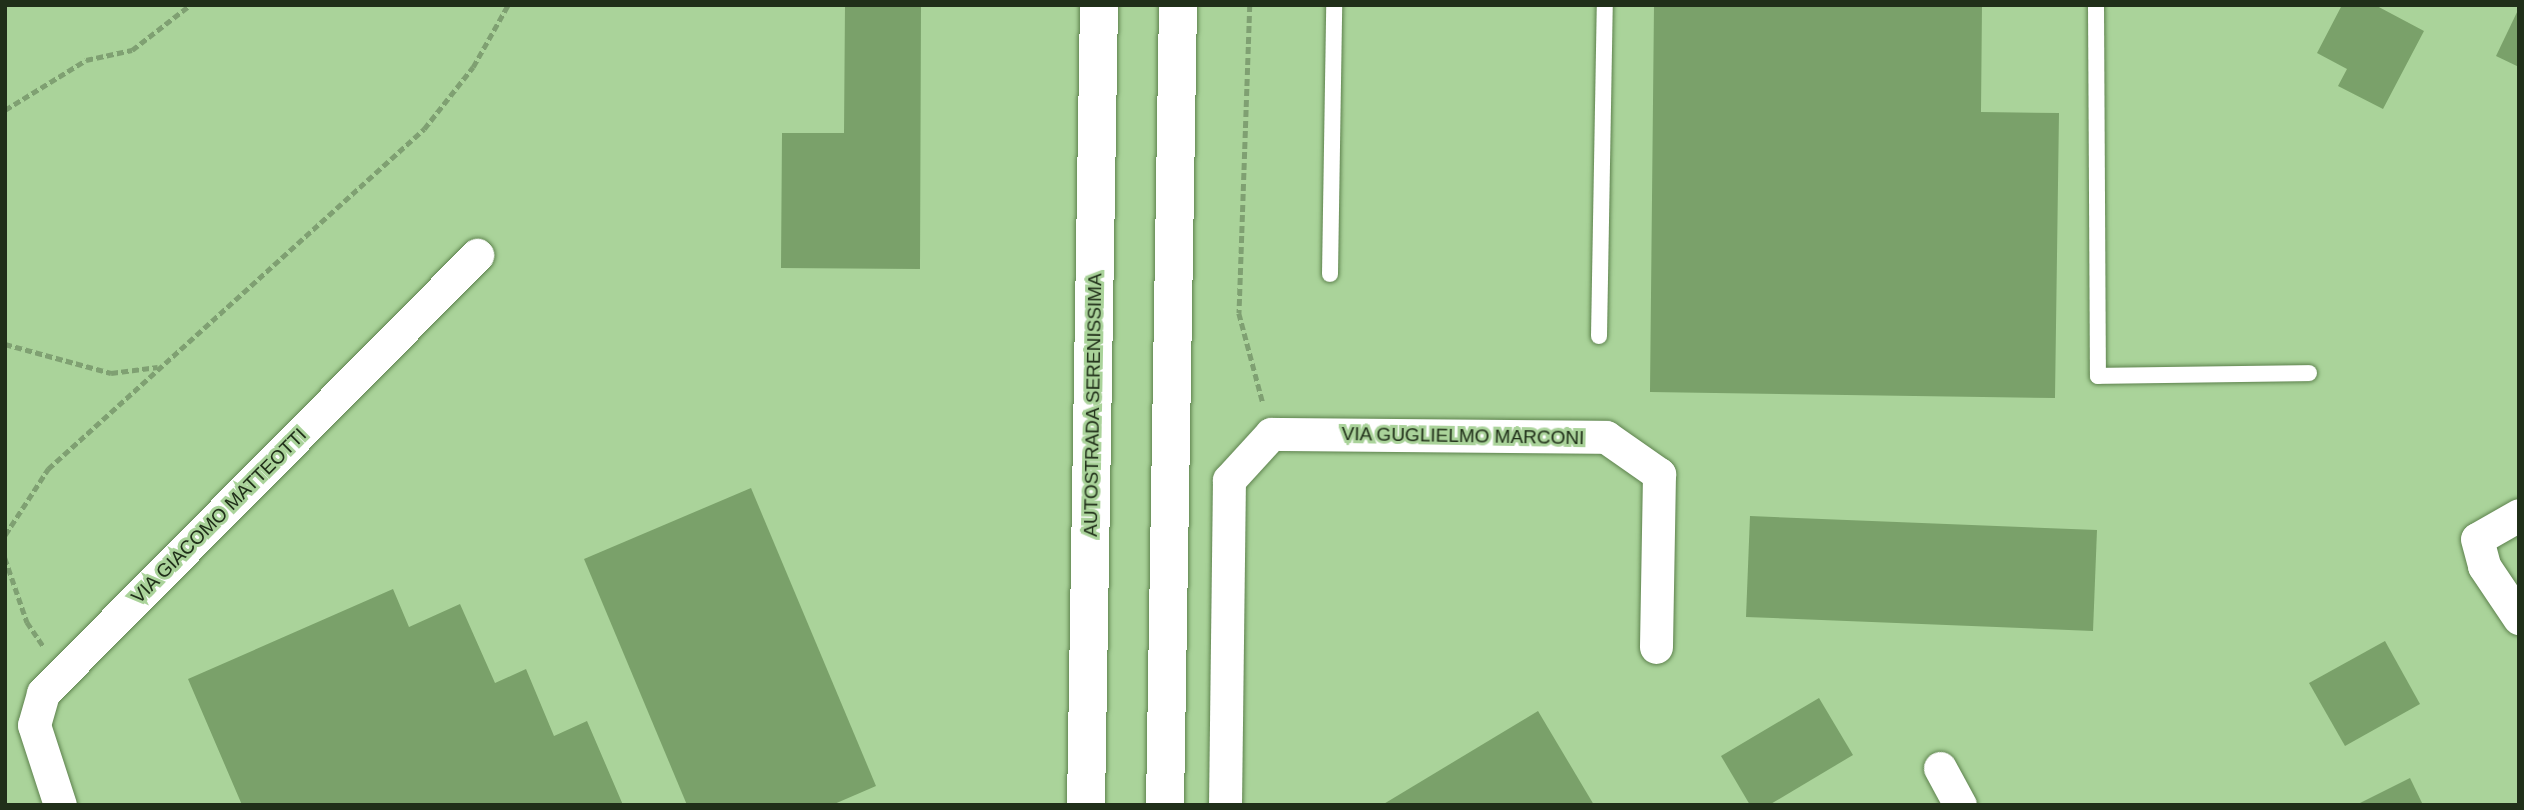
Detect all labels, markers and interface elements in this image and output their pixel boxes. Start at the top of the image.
street label: AUTOSTRADA SERENISSIMA [1079,272,1107,538]
street label: VIA GUGLIELMO MARCONI [1341,422,1585,450]
street label: VIA GIACOMO MATTEOTTI [126,423,312,609]

